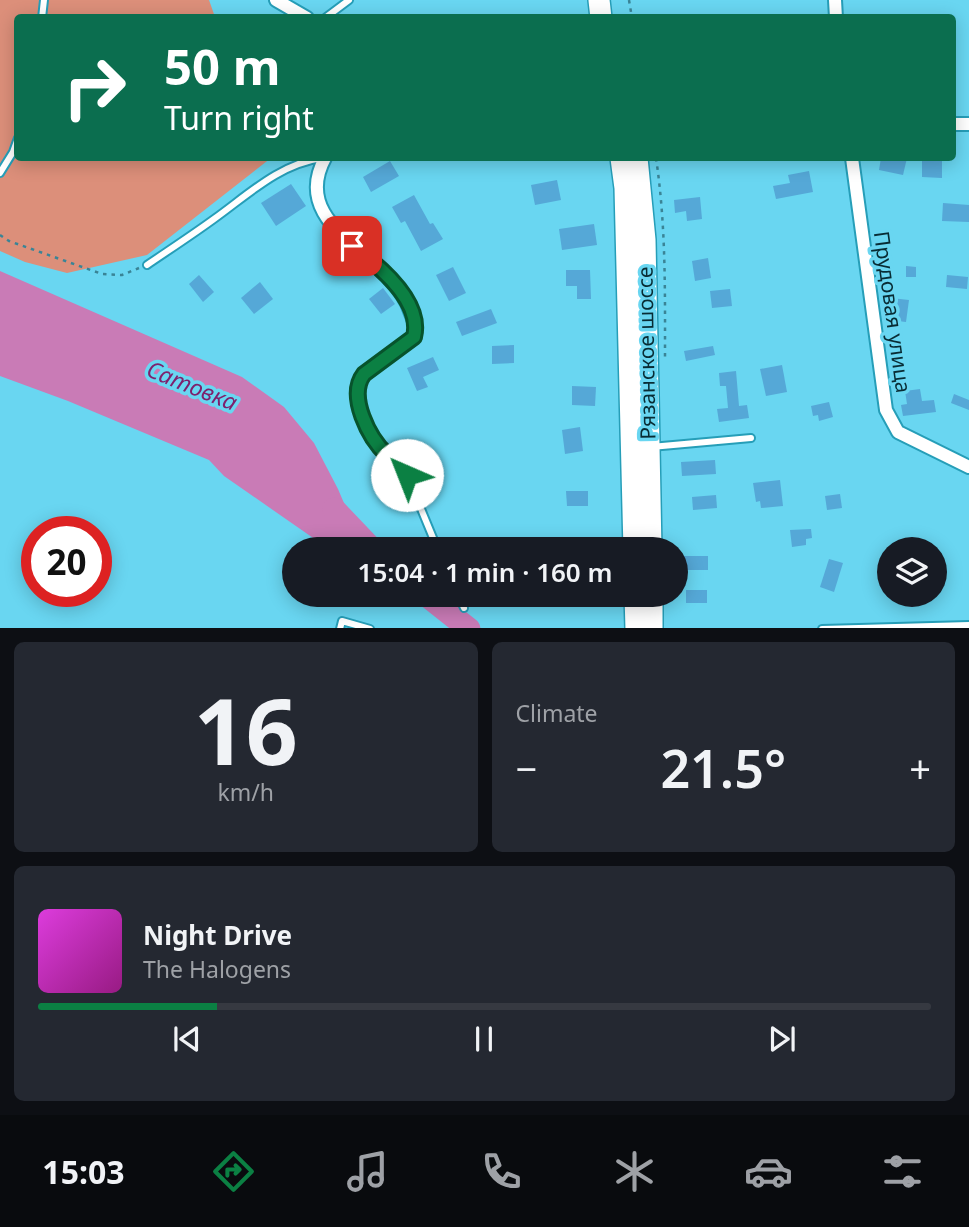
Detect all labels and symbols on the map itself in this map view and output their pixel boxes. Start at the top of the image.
pin [322,216,382,276]
street label: Прудовая улица [868,229,918,395]
street label: Рязанское шоссе [630,266,662,440]
water label: Сатовка [142,352,242,418]
position arrow [370,438,444,512]
speed limit sign: 20 [21,516,112,607]

